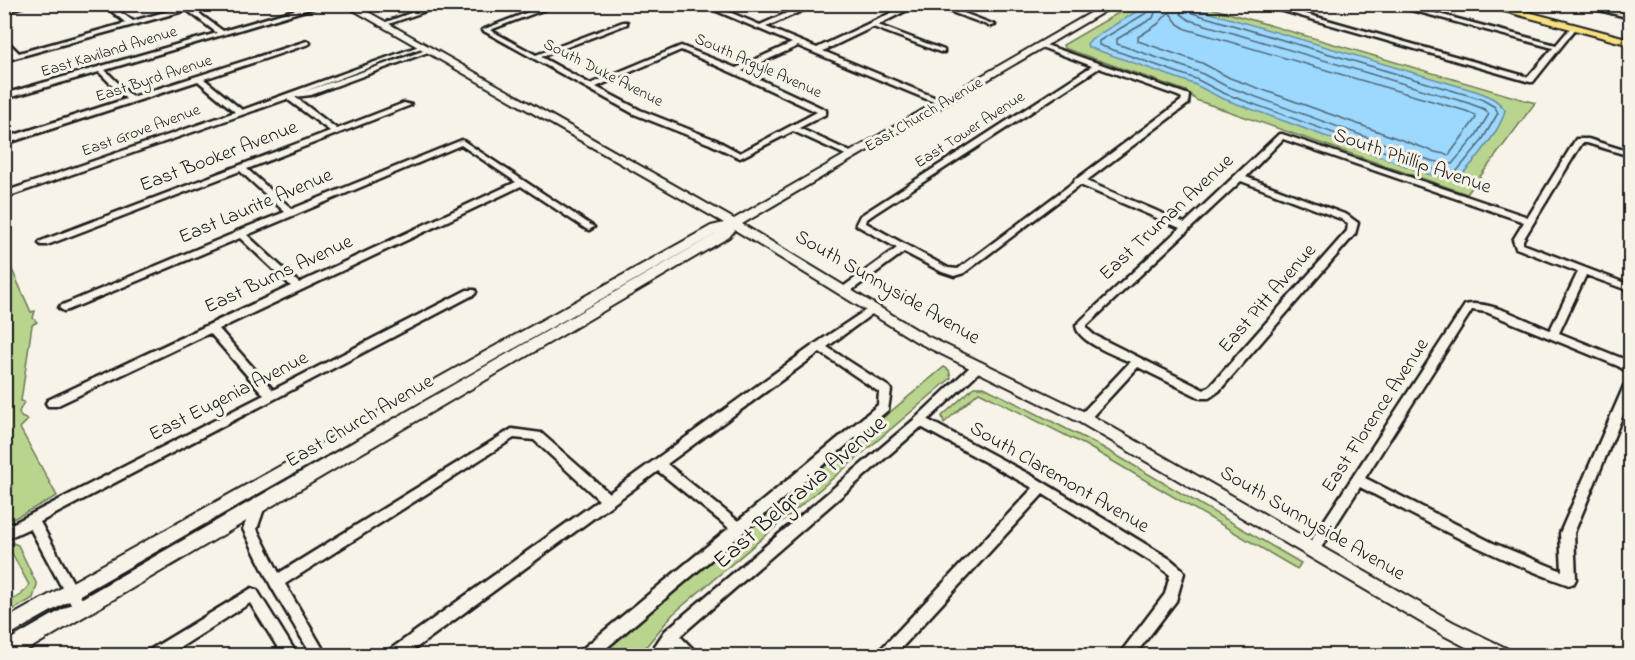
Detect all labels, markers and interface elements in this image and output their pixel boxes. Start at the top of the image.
street label: East Kaviland Avenue [38,20,181,84]
street label: South Argyle Avenue [690,27,826,105]
street label: South Duke Avenue [539,32,668,114]
street label: East Byrd Avenue [93,49,216,109]
street label: East Church Avenue [860,71,988,159]
street label: East Tower Avenue [910,85,1031,175]
street label: East Grove Avenue [78,98,205,164]
street label: East Booker Avenue [136,113,302,200]
street label: South Phillip Avenue [1329,121,1495,203]
street label: East Truman Avenue [1093,148,1241,288]
street label: East Laurite Avenue [175,161,337,253]
street label: South Sunnyside Avenue [789,223,985,353]
street label: East Burns Avenue [200,228,358,322]
street label: East Pitt Avenue [1212,238,1324,360]
street label: East Florence Avenue [1315,333,1437,499]
street label: East Eugenia Avenue [144,344,314,451]
street label: East Church Avenue [281,368,439,476]
street label: East Belgravia Avenue [706,407,896,578]
street label: South Claremont Avenue [964,415,1154,541]
street label: South Sunnyside Avenue [1214,459,1410,589]

